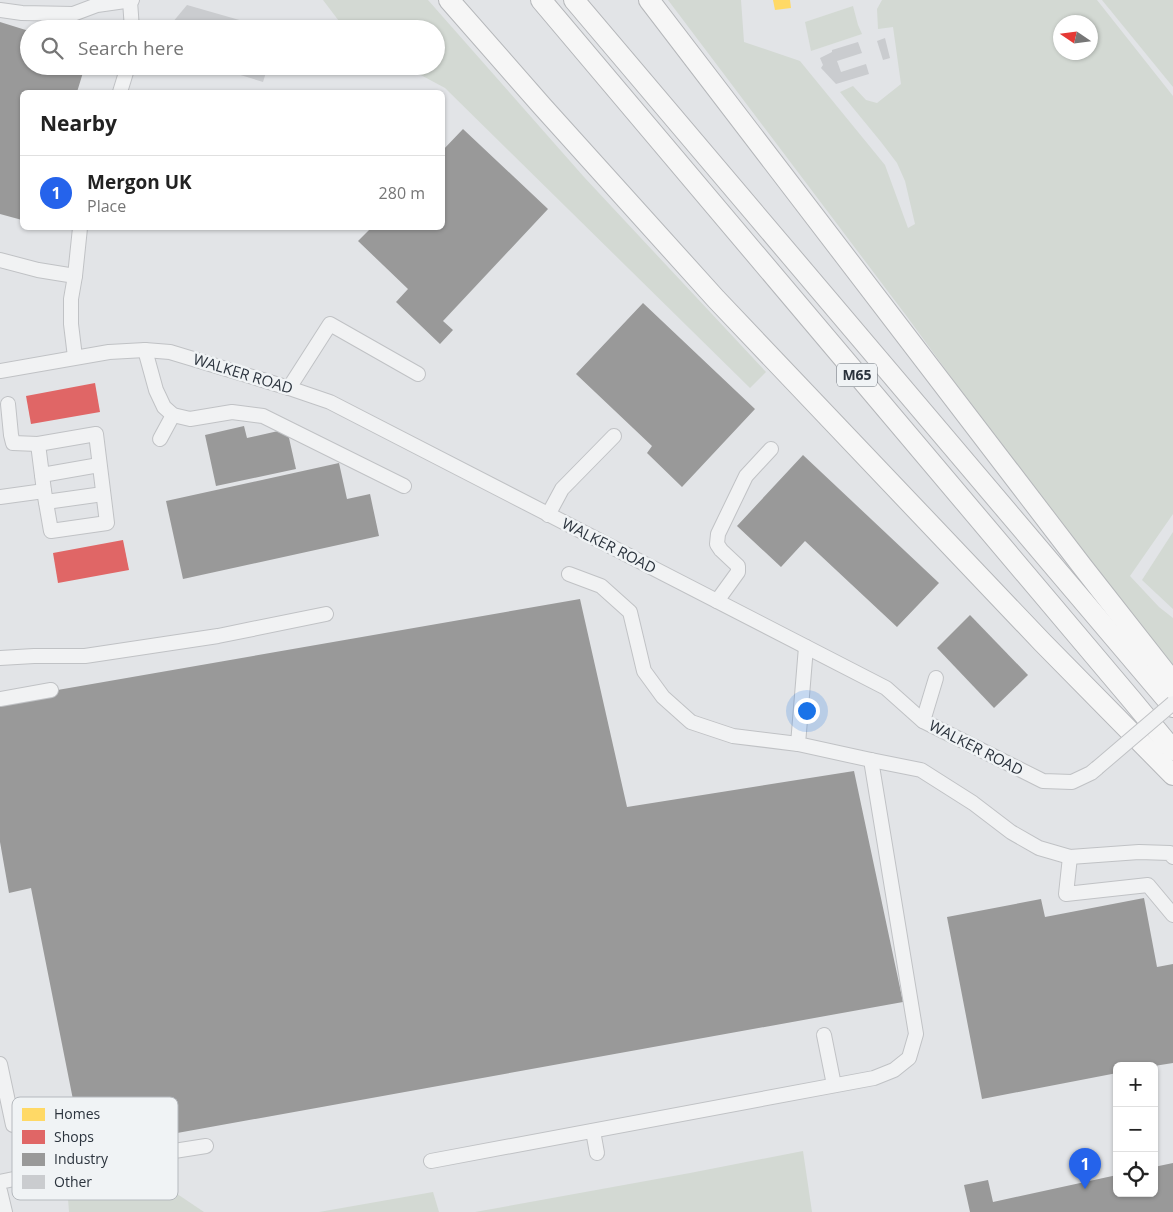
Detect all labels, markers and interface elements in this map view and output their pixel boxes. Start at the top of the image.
north arrow [1053,15,1098,60]
search box [20,20,445,75]
icon: search [38,34,66,62]
text: Search here [78,35,184,61]
text: Nearby [40,109,117,137]
text: Mergon UK [87,169,192,195]
text: 1 [51,182,61,204]
text: 280 m [379,182,425,204]
text: Place [87,195,126,217]
street label: WALKER ROAD [191,348,296,398]
road number: M65 [837,364,877,386]
street label: WALKER ROAD [559,513,660,577]
your location [794,698,820,724]
street label: WALKER ROAD [926,715,1027,779]
map controls [1113,1062,1158,1197]
button: + [1113,1062,1158,1107]
legend [12,1097,178,1200]
text: Homes [54,1104,101,1123]
button: − [1113,1107,1158,1152]
text: Shops [54,1127,94,1146]
pin: 1 [1069,1148,1101,1189]
text: Industry [54,1149,109,1168]
button: locate [1113,1152,1158,1197]
text: Other [54,1172,92,1191]

